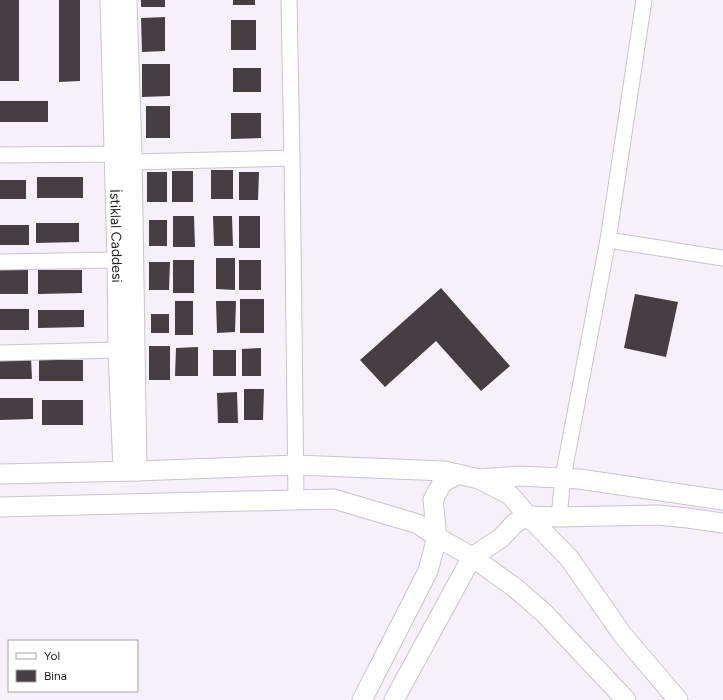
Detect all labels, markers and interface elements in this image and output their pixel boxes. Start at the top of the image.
street label: İstiklal Caddesi [106,189,125,283]
legend [8,640,138,692]
text: Yol [44,649,60,663]
text: Bina [44,669,67,683]

